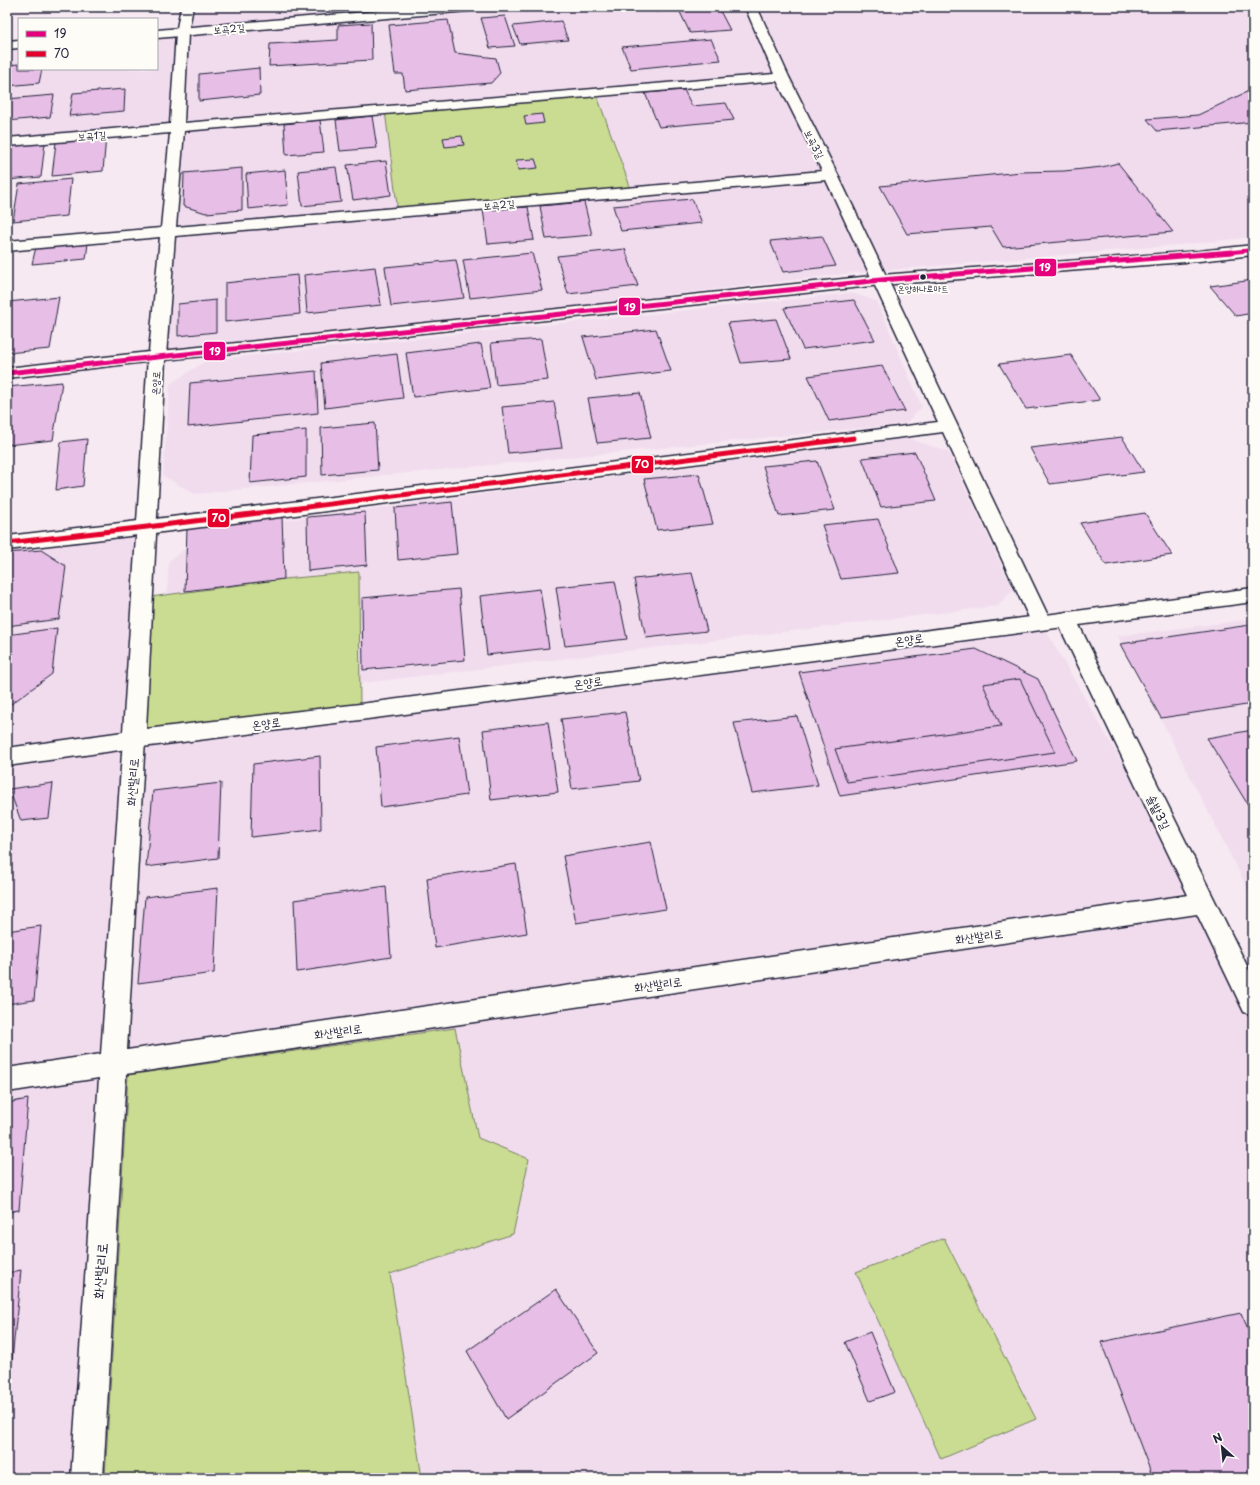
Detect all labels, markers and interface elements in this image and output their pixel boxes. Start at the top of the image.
legend [18,18,158,70]
street label: 보곡2길 [213,19,245,37]
text: 19 [54,24,66,42]
text: 70 [54,44,70,62]
street label: 보곡1길 [77,127,107,143]
street label: 보곡3길 [801,127,829,161]
street label: 보곡2길 [483,195,515,213]
line badge: 19 [1034,258,1057,277]
text: 19 [1039,258,1051,275]
marker: 온양하나로마트 [918,272,928,282]
place label: 온양하나로마트 [898,281,948,295]
line badge: 19 [618,297,641,316]
text: 19 [624,298,636,315]
line badge: 19 [203,341,226,361]
text: 19 [209,342,221,359]
street label: 온양로 [147,371,163,395]
line badge: 70 [631,455,654,474]
text: 70 [635,455,649,472]
line badge: 70 [207,508,230,528]
text: 70 [212,509,226,526]
street label: 온양로 [893,628,925,650]
street label: 온양로 [572,671,604,693]
street label: 온양로 [251,712,281,734]
street label: 화산발리로 [121,757,143,807]
street label: 솔밭3길 [1143,791,1175,833]
street label: 화산발리로 [954,924,1004,948]
street label: 화산발리로 [633,972,683,996]
street label: 화산발리로 [313,1019,363,1043]
street label: 화산발리로 [88,1242,112,1300]
north arrow [1202,1427,1242,1467]
text: N [1209,1428,1225,1447]

